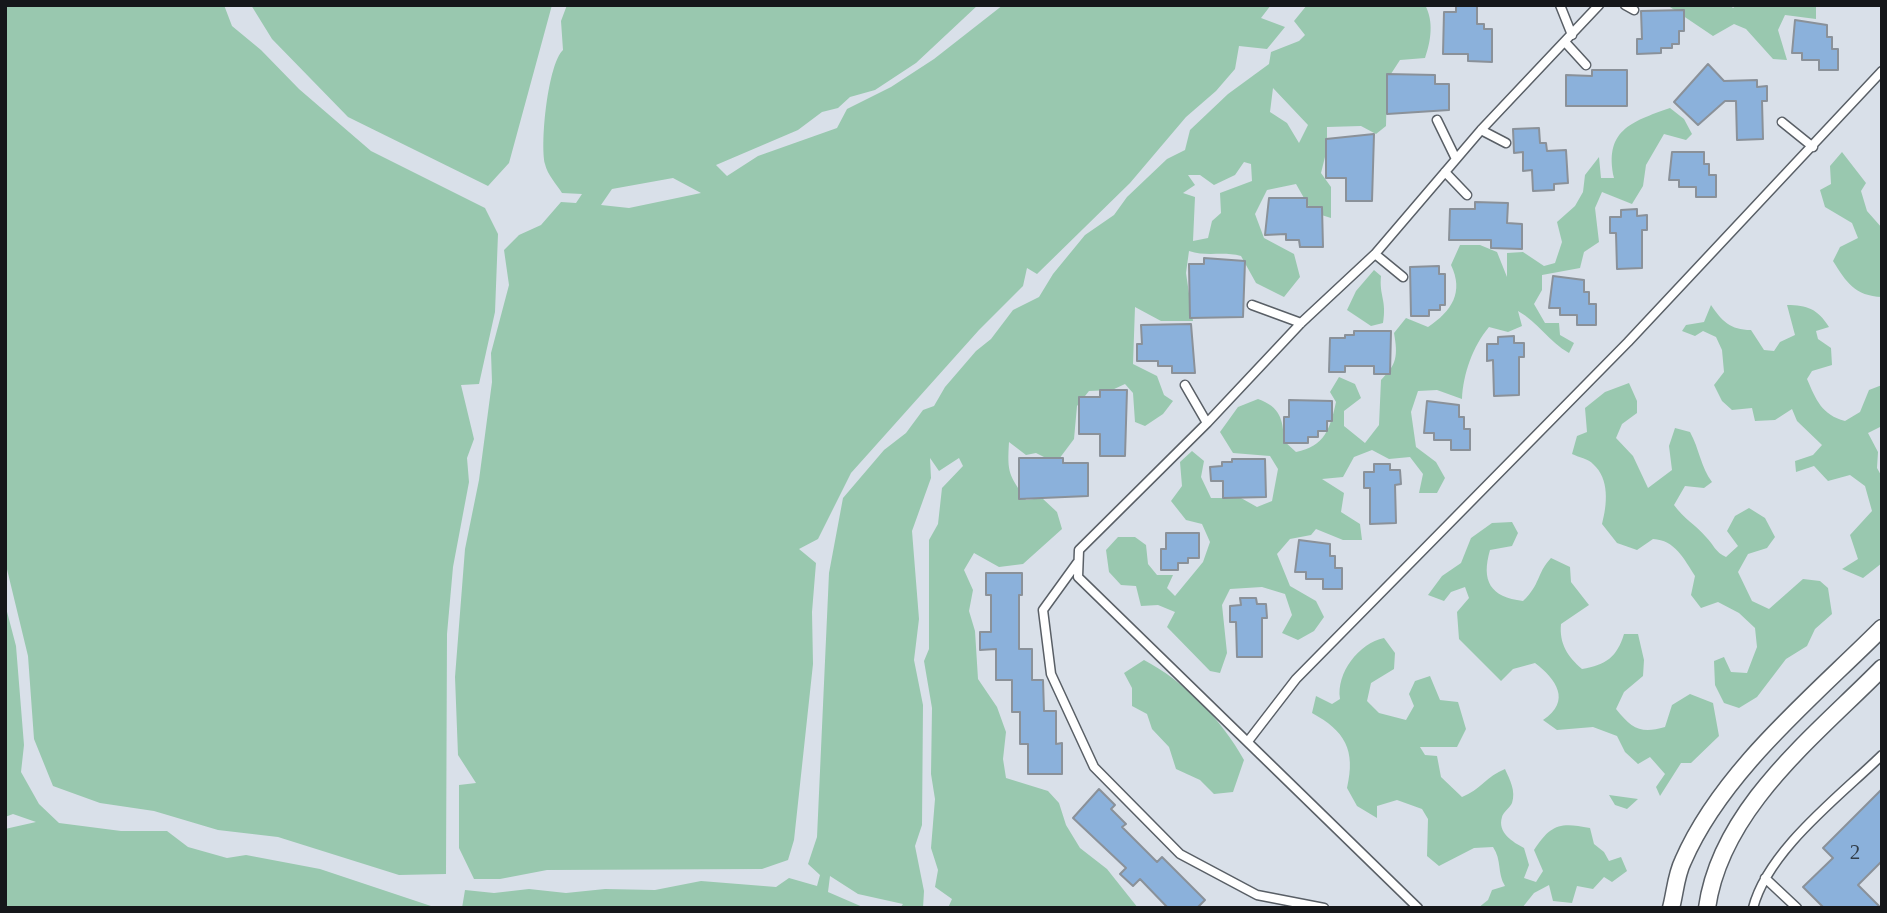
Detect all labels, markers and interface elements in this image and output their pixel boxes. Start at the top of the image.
house number: 2 [1850,840,1860,866]

